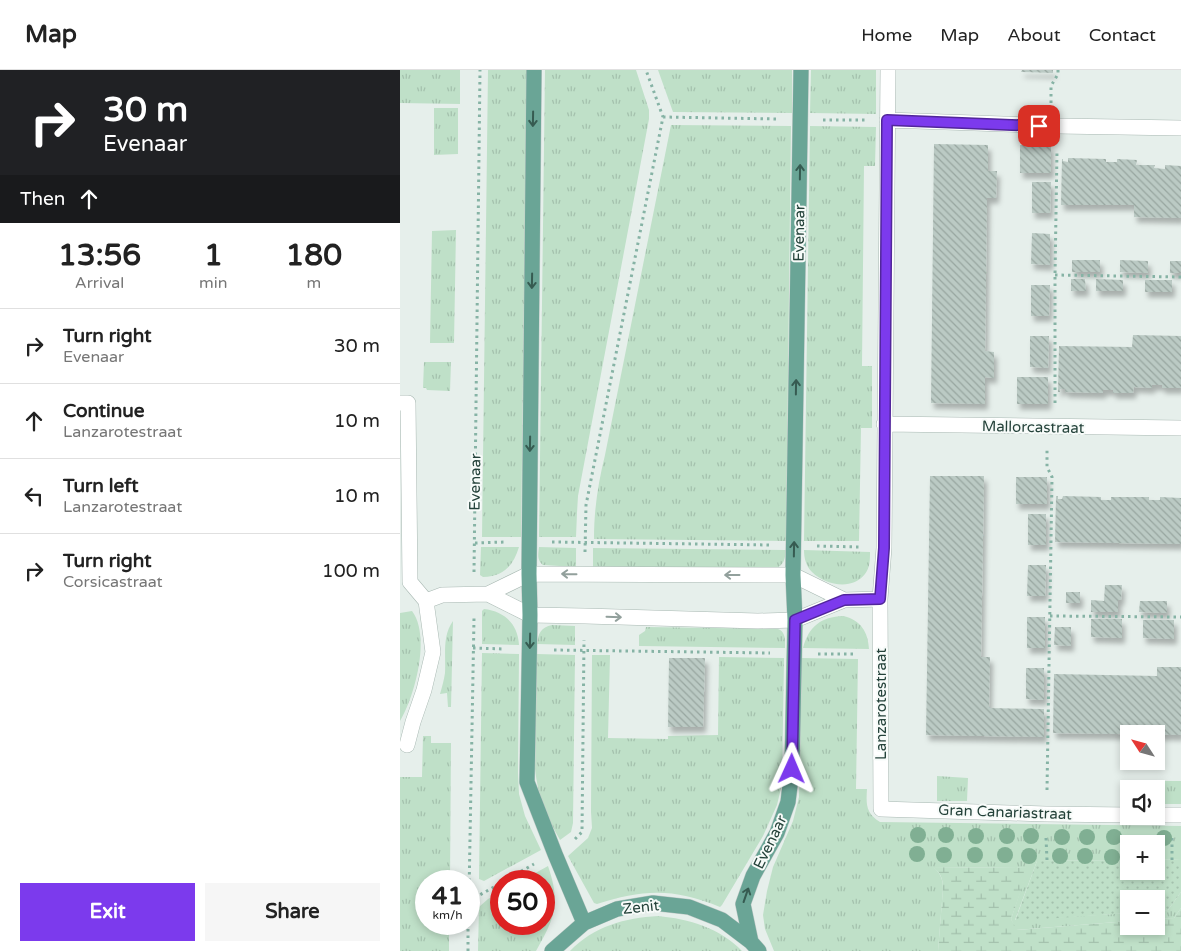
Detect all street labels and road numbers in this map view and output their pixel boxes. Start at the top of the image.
street label: Evenaar [790,204,809,262]
street label: Mallorcastraat [982,417,1085,437]
street label: Evenaar [466,453,485,511]
street label: Lanzarotestraat [872,648,890,760]
street label: Gran Canariastraat [938,801,1073,823]
street label: Evenaar [749,812,791,872]
street label: Zenit [622,896,660,918]

